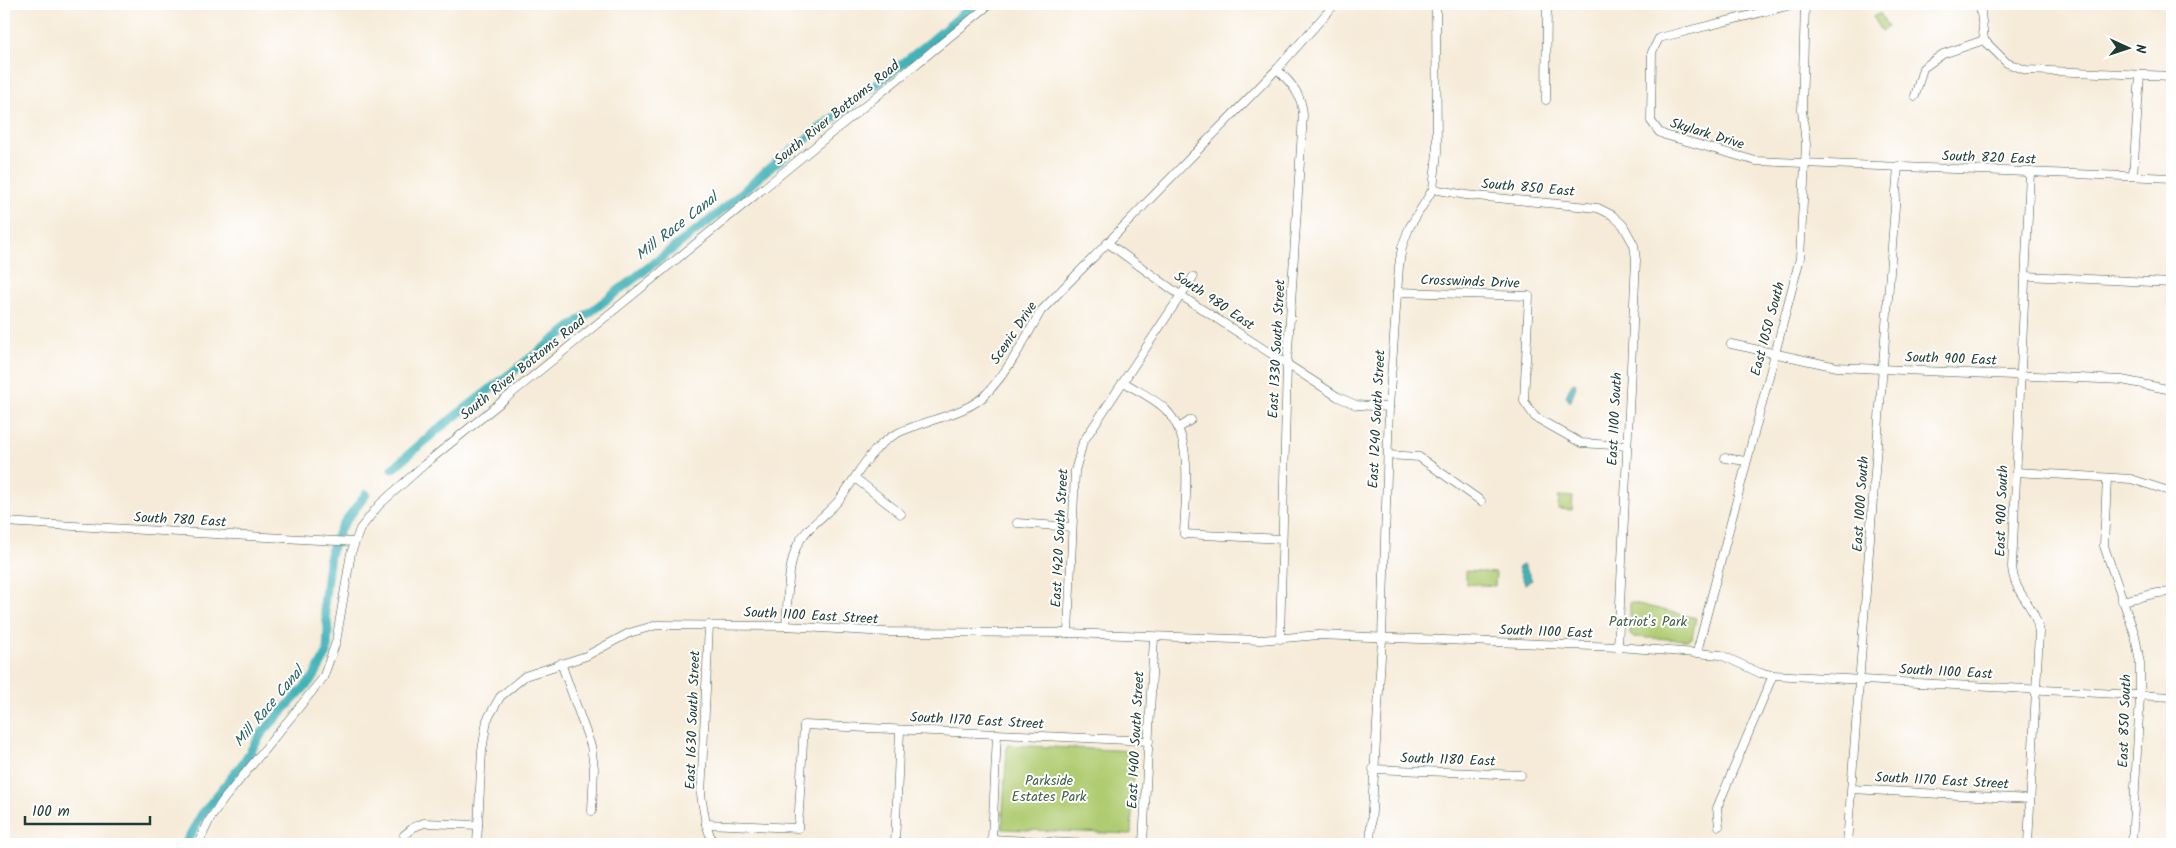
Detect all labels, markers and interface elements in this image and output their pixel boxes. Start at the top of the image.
north arrow [2104,22,2154,72]
text: N [2129,44,2151,54]
street label: South River Bottoms Road [769,55,905,171]
street label: Skylark Drive [1667,112,1747,156]
street label: South 820 East [1941,145,2037,171]
street label: South 850 East [1480,173,1576,203]
water label: Mill Race Canal [631,185,726,267]
street label: South 980 East [1169,266,1259,336]
street label: Crosswinds Drive [1420,269,1521,295]
street label: East 1330 South Street [1262,278,1292,419]
street label: East 1050 South [1745,279,1791,379]
street label: Scenic Drive [985,297,1044,369]
street label: South River Bottoms Road [455,310,591,426]
street label: South 900 East [1905,346,1998,372]
street label: East 1240 South Street [1362,348,1392,489]
street label: East 1100 South [1602,372,1628,466]
street label: East 1000 South [1847,455,1875,553]
street label: East 900 South [1989,465,2015,557]
street label: East 1420 South Street [1045,467,1075,608]
street label: South 780 East [133,507,227,533]
street label: South 1100 East Street [743,601,879,631]
park label: Patriot's Park [1609,611,1688,633]
street label: South 1100 East [1499,619,1594,645]
street label: East 1630 South Street [680,650,706,790]
water label: Mill Race Canal [228,659,312,753]
street label: South 1100 East [1899,659,1994,685]
street label: East 1400 South Street [1121,670,1151,809]
street label: East 850 South [2112,674,2138,768]
street label: South 1170 East Street [909,707,1045,736]
street label: South 1180 East [1400,747,1496,773]
street label: South 1170 East Street [1874,767,2010,796]
park label: Parkside Estates Park [1012,770,1087,808]
scale bar [25,793,150,825]
text: 100 m [32,800,70,824]

